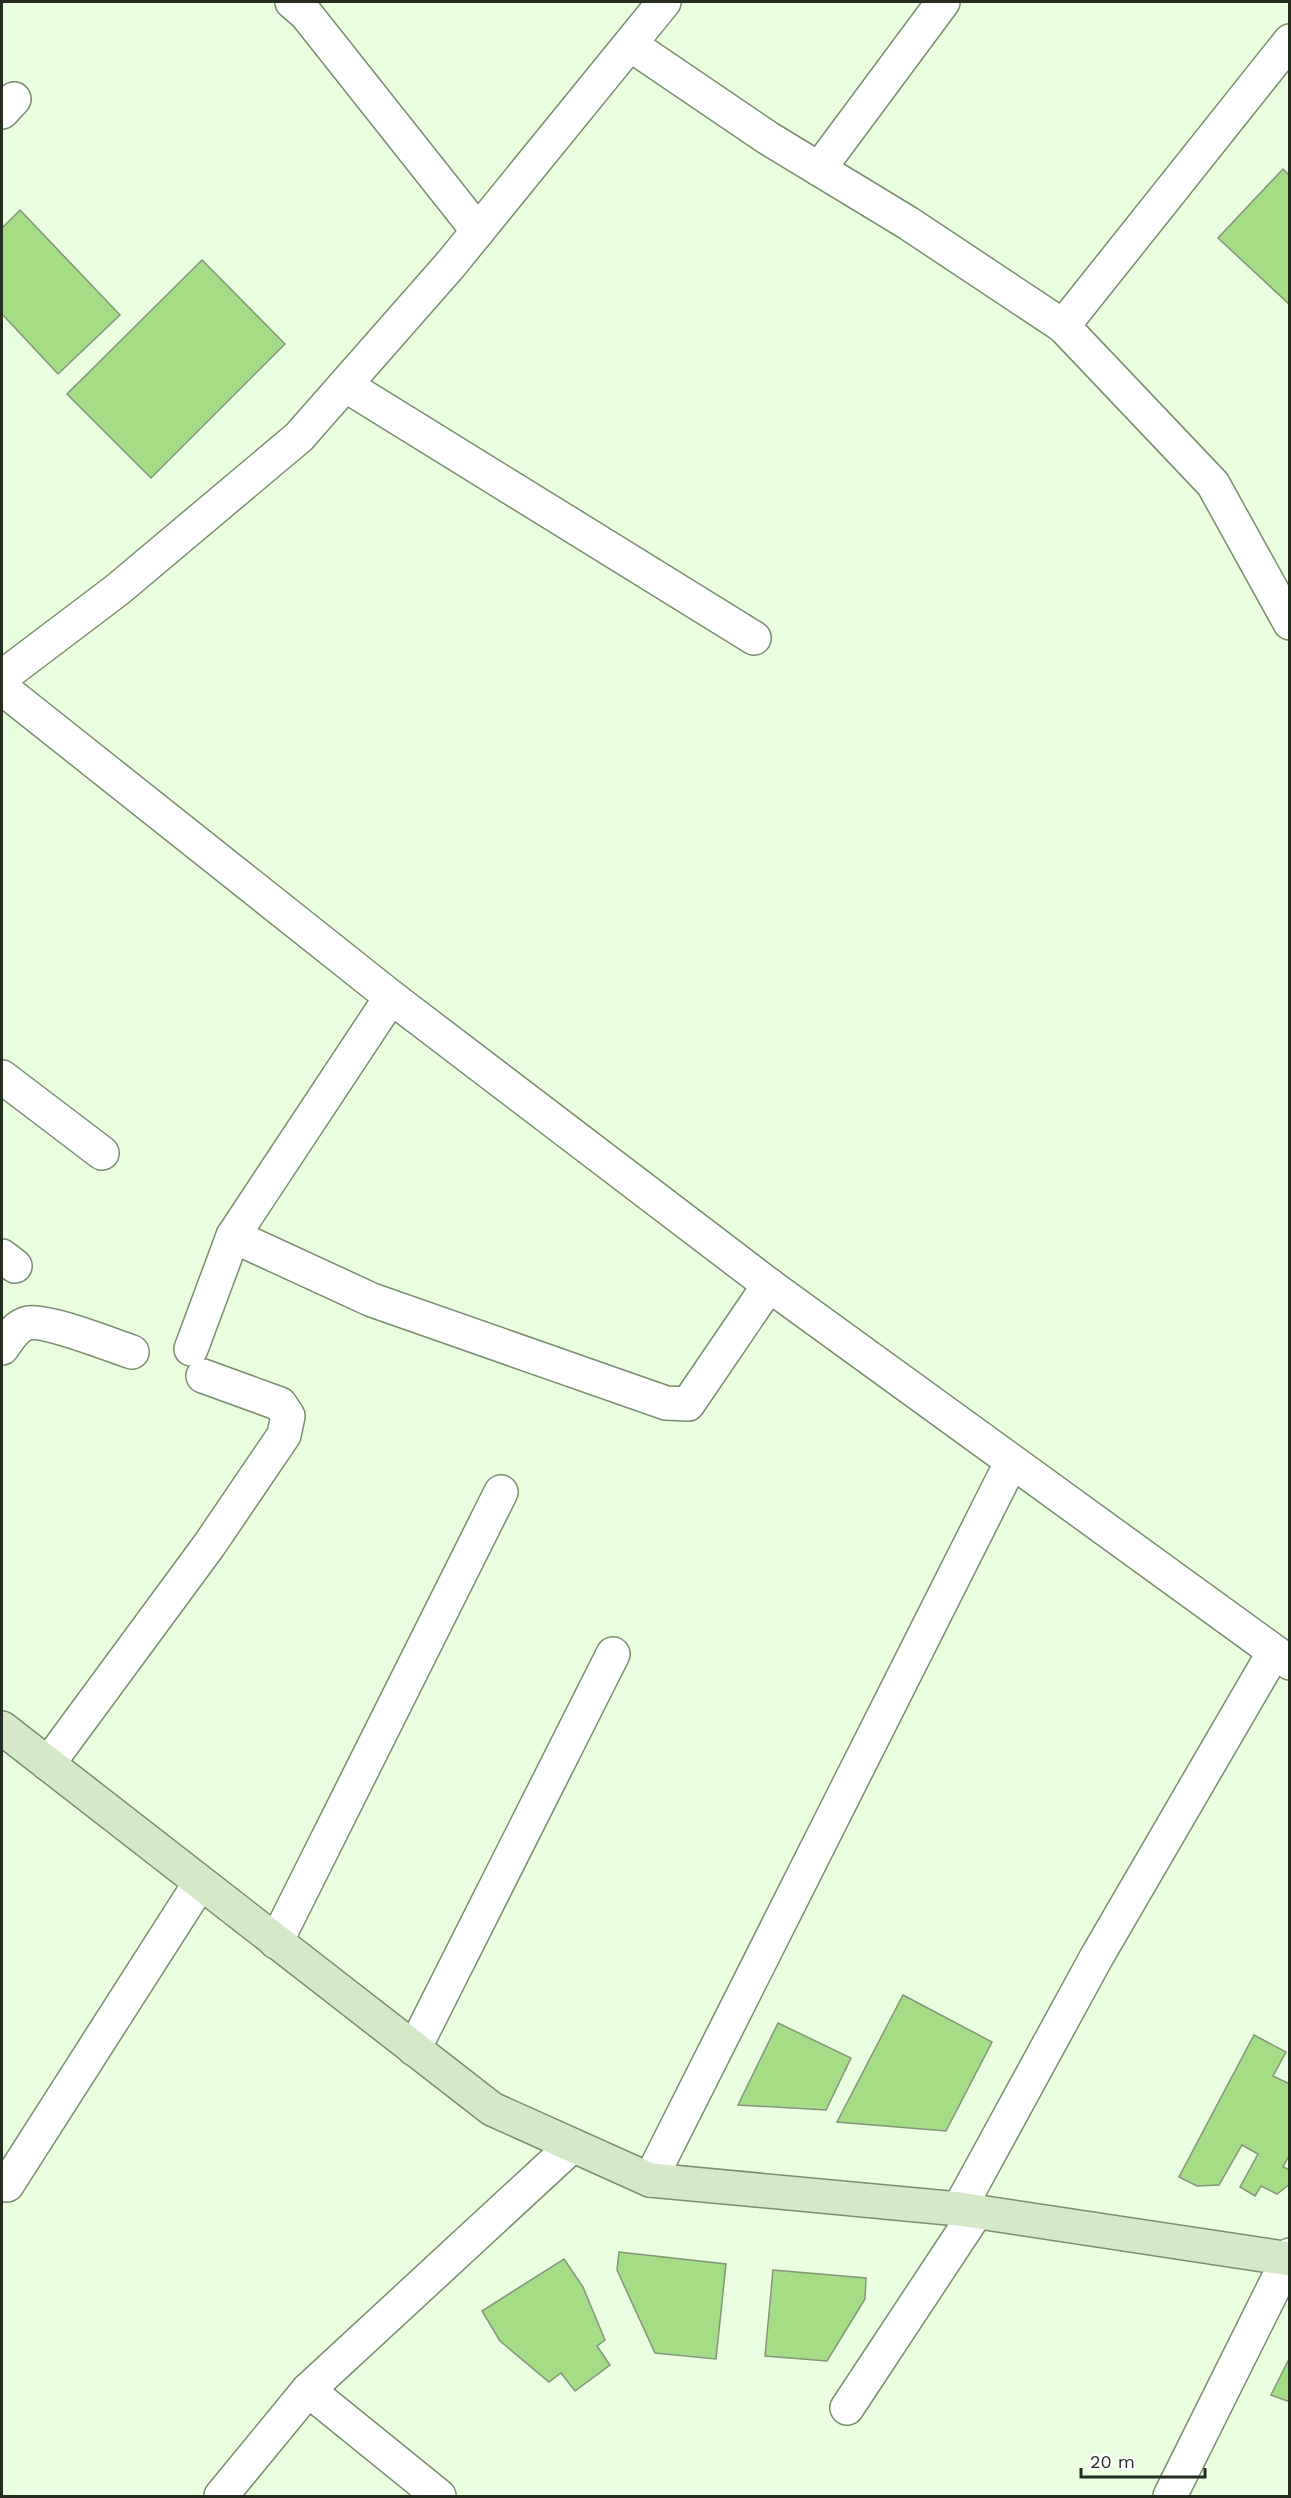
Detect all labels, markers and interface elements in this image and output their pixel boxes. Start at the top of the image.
scale bar [1081,2441,1206,2479]
text: 20 m [1090,2451,1135,2472]

